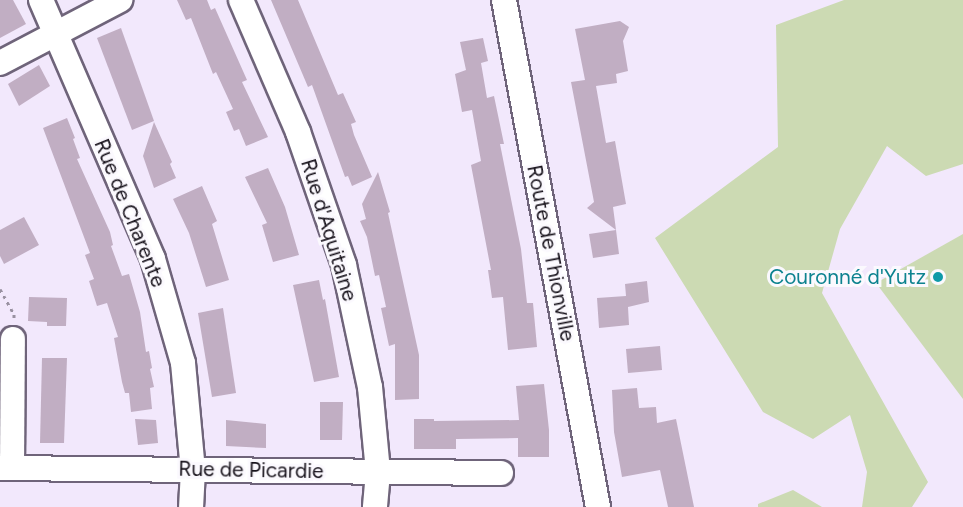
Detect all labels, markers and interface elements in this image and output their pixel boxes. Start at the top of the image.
street label: Rue de Charente [89,135,171,291]
street label: Rue d'Aquitaine [295,156,363,304]
street label: Route de Thionville [522,163,580,343]
place label: Couronné d'Yutz [769,264,926,290]
marker: Couronné d'Yutz [931,270,945,284]
street label: Rue de Picardie [178,456,324,484]

